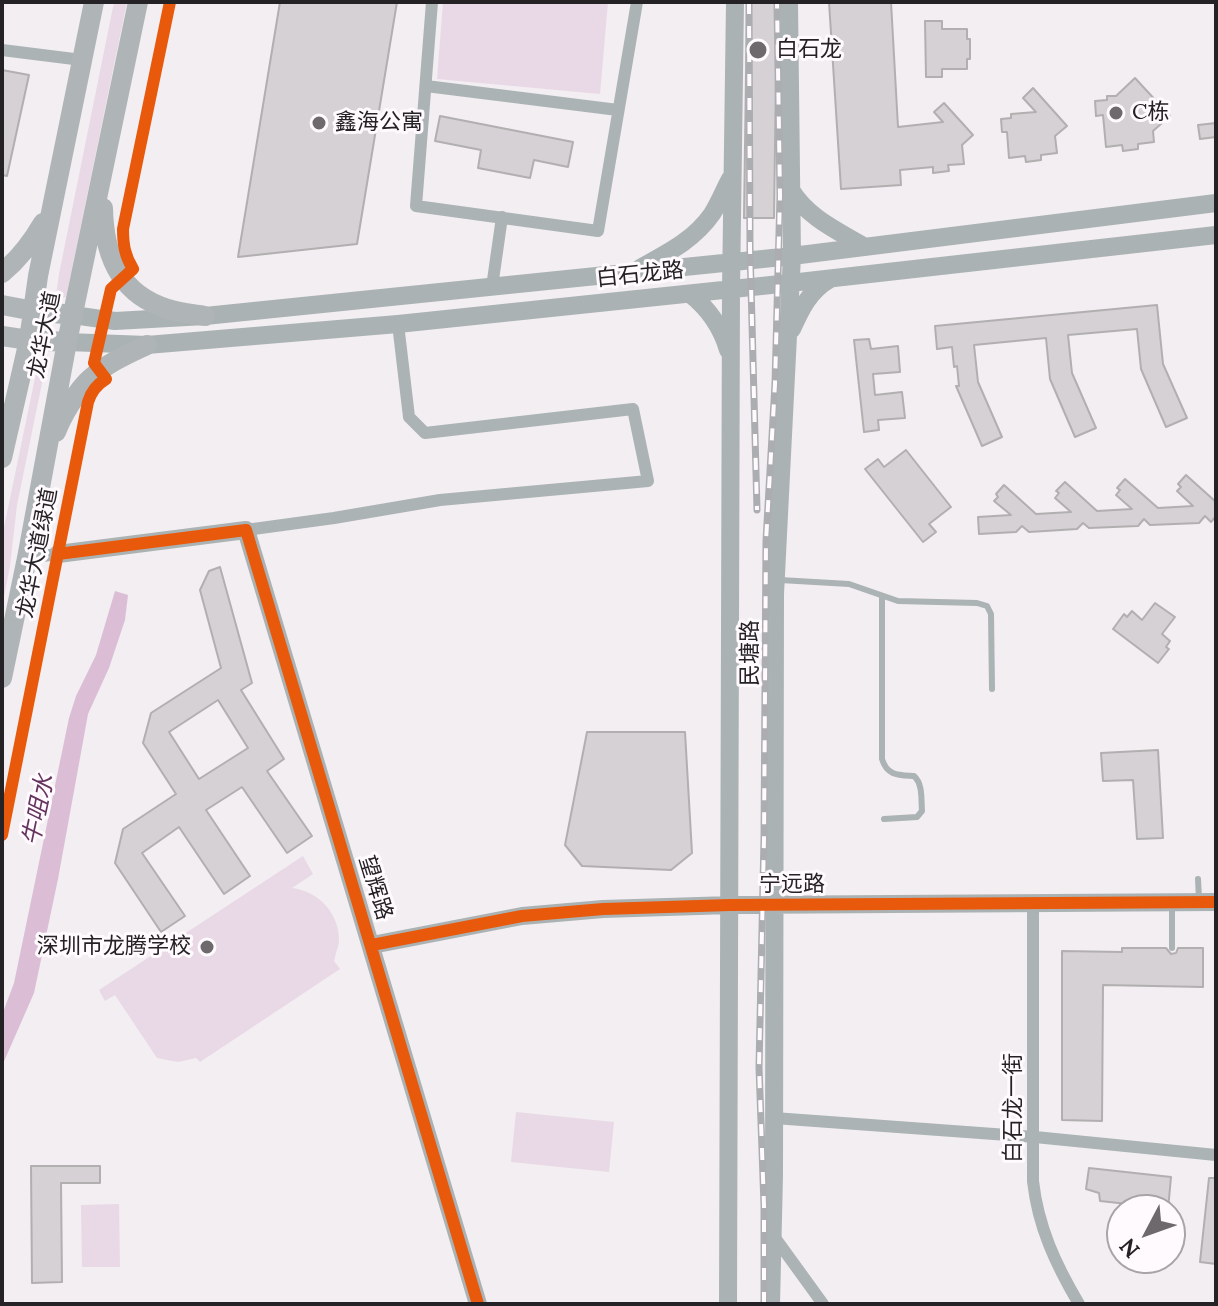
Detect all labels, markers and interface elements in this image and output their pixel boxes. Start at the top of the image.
place label: 白石龙 [776,37,842,63]
marker: 白石龙 [747,39,769,61]
place label: C栋 [1132,100,1169,126]
marker: C栋 [1107,104,1125,122]
place label: 鑫海公寓 [335,110,423,136]
marker: 鑫海公寓 [310,114,328,132]
street label: 白石龙路 [595,257,685,293]
street label: 龙华大道 [24,289,66,381]
street label: 龙华大道绿道 [12,486,64,620]
street label: 民塘路 [738,620,764,686]
water label: 牛咀水 [17,772,61,848]
street label: 望辉路 [353,853,397,923]
street label: 宁远路 [759,872,825,898]
place label: 深圳市龙腾学校 [37,934,191,960]
marker: 深圳市龙腾学校 [198,938,216,956]
street label: 白石龙一街 [1001,1053,1027,1163]
north arrow [1106,1194,1186,1274]
text: N [1113,1233,1146,1264]

